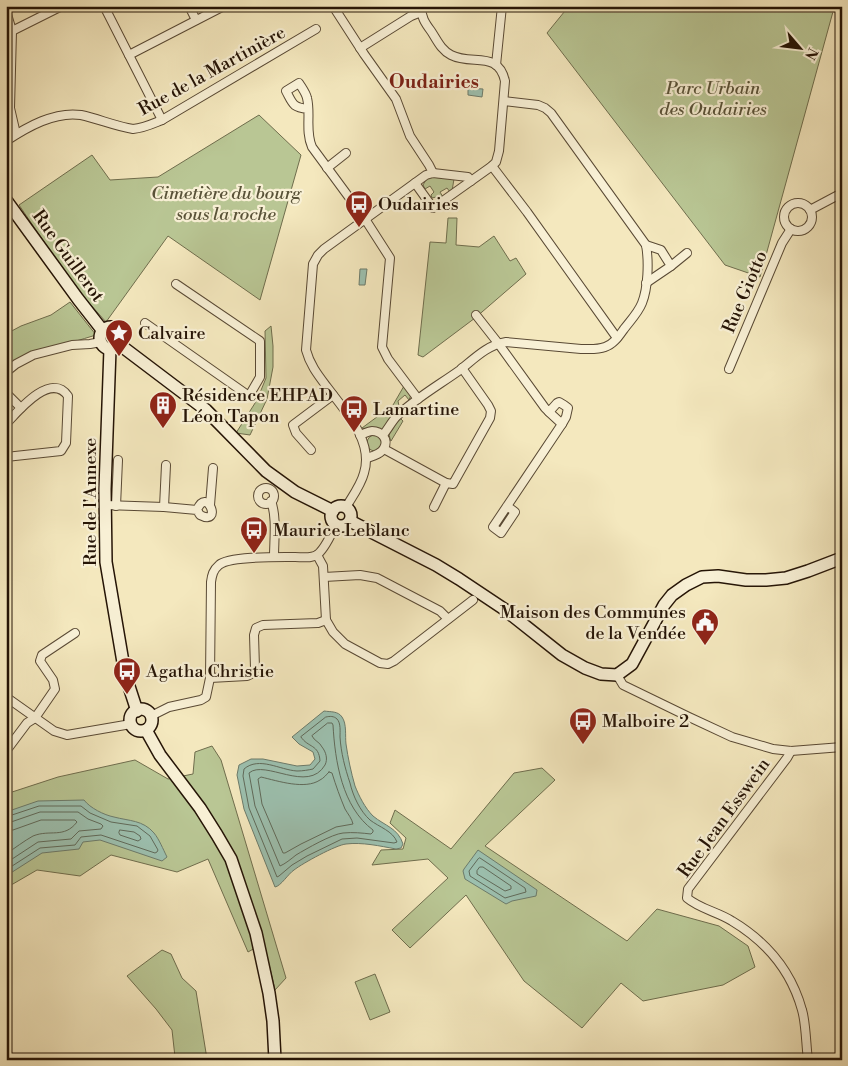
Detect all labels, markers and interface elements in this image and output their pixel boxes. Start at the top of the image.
street label: Rue de la Martinière [134,21,290,121]
north arrow [776,22,826,72]
text: N [800,45,821,63]
district label: Oudairies [389,70,479,94]
park label: Parc Urbain des Oudairies [659,77,767,121]
park label: Cimetière du bourg sous la roche [151,182,302,226]
bus stop icon: Oudairies [344,189,374,228]
place label: Oudairies [378,193,459,216]
street label: Rue Guillerot [27,205,110,307]
street label: Rue Giotto [717,247,773,337]
place icon: Calvaire [104,318,134,357]
place label: Calvaire [138,322,206,345]
place label: Résidence EHPAD Léon Tapon [182,384,333,428]
building icon: Résidence EHPAD Léon Tapon [148,390,178,429]
bus stop icon: Lamartine [339,394,369,433]
place label: Lamartine [373,398,459,421]
street label: Rue de l'Annexe [79,438,102,566]
bus stop icon: Maurice Leblanc [239,515,269,554]
place label: Maurice Leblanc [273,519,410,542]
place label: Maison des Communes de la Vendée [500,601,686,645]
public building icon: Maison des Communes de la Vendée [690,607,720,646]
bus stop icon: Agatha Christie [112,656,142,695]
place label: Agatha Christie [145,660,274,683]
bus stop icon: Malboire 2 [568,706,598,745]
place label: Malboire 2 [602,710,689,733]
street label: Rue Jean Esswein [673,753,775,882]

